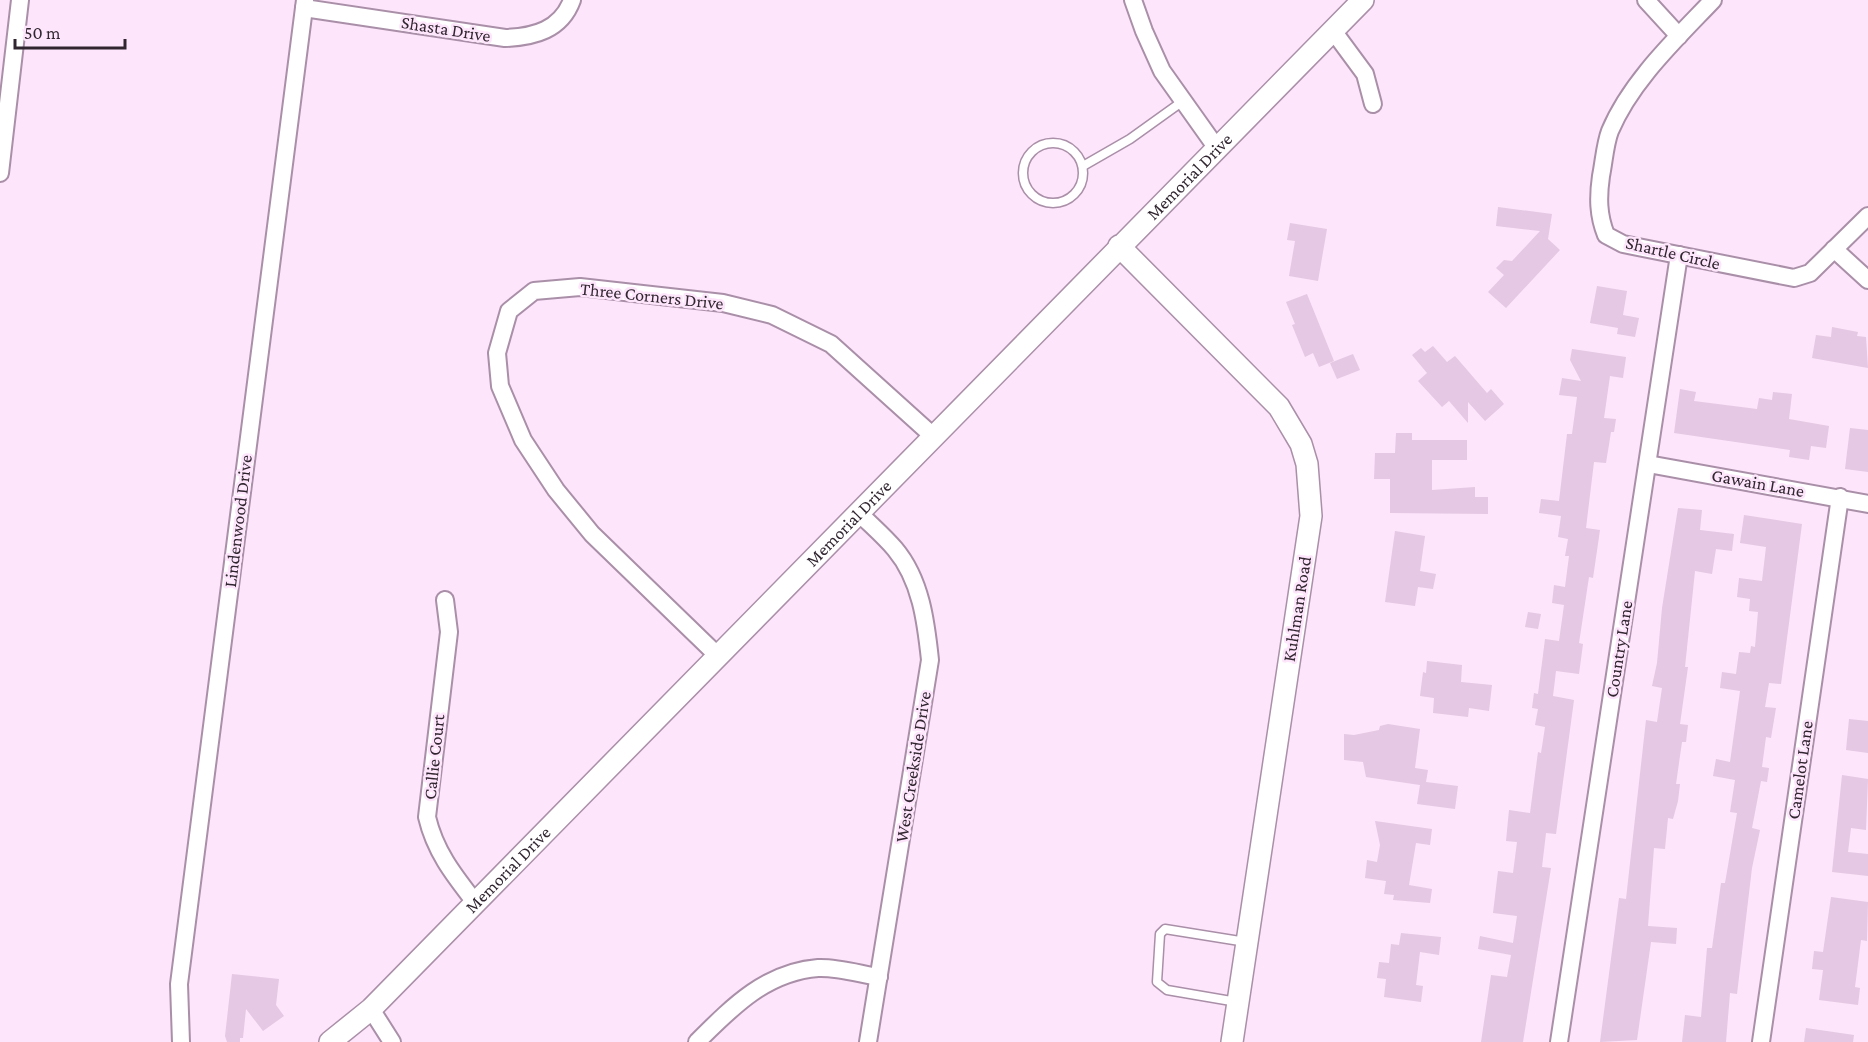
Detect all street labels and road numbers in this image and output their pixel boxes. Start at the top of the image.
street label: Shasta Drive [400,12,492,46]
street label: Memorial Drive [1143,129,1236,224]
street label: Shartle Circle [1624,232,1722,274]
street label: Three Corners Drive [579,279,725,313]
street label: Lindenwood Drive [220,454,256,588]
street label: Gawain Lane [1710,465,1806,501]
street label: Memorial Drive [802,476,896,570]
street label: Kuhlman Road [1279,554,1315,663]
street label: Country Lane [1601,599,1637,699]
street label: West Creekside Drive [891,690,935,844]
street label: Callie Court [420,712,449,801]
street label: Camelot Lane [1783,719,1817,820]
street label: Memorial Drive [461,822,555,917]

